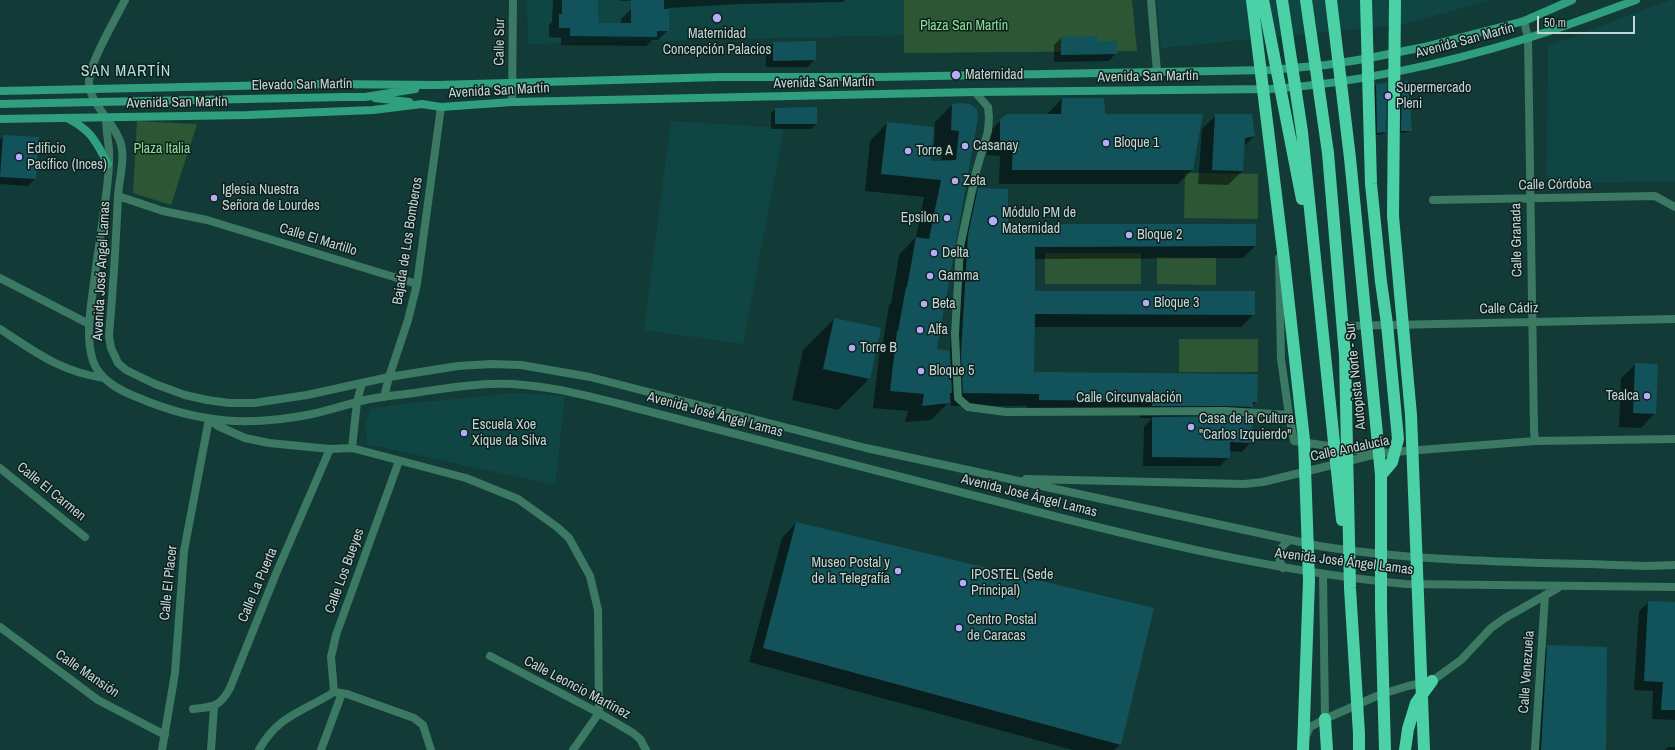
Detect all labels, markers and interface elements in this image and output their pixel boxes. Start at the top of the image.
scale bar [1539,8,1637,34]
marker: Maternidad Concepción Palacios [711,12,723,24]
text: 50 m [1544,15,1566,31]
street label: Calle Sur [491,18,509,66]
park label: Plaza San Martín [920,18,1008,34]
street label: Avenida San Martín [1414,20,1516,62]
place label: Maternidad Concepción Palacios [663,26,771,58]
district label: SAN MARTÍN [81,62,171,82]
place label: Maternidad [965,67,1023,83]
street label: Avenida San Martín [1097,68,1199,86]
marker: Maternidad [950,69,962,81]
street label: Avenida San Martín [773,74,875,92]
street label: Elevado San Martín [251,76,353,94]
street label: Avenida San Martín [448,80,550,102]
place label: Supermercado Pleni [1396,80,1471,112]
marker: Supermercado Pleni [1383,91,1393,101]
street label: Avenida San Martín [126,94,228,112]
place label: Bloque 1 [1114,135,1159,151]
place label: Casanay [973,138,1018,154]
marker: Bloque 1 [1101,138,1111,148]
place label: Edificio Pacífico (Inces) [27,141,107,174]
park label: Plaza Italia [134,141,190,157]
marker: Casanay [960,141,970,151]
place label: Torre A [916,143,953,159]
marker: Torre A [903,146,913,156]
marker: Edificio Pacífico (Inces) [14,152,24,162]
place label: Zeta [963,173,986,189]
street label: Bajada de Los Bomberos [390,176,426,306]
marker: Zeta [950,176,960,186]
street label: Calle Córdoba [1518,176,1592,194]
place label: Iglesia Nuestra Señora de Lourdes [222,182,320,214]
marker: Iglesia Nuestra Señora de Lourdes [209,193,219,203]
street label: Avenida José Angel Lamas [90,201,114,341]
street label: Calle Granada [1508,203,1526,277]
place label: Módulo PM de Maternidad [1002,205,1076,238]
place label: Epsilon [901,210,939,226]
marker: Epsilon [942,213,952,223]
marker: Módulo PM de Maternidad [987,215,999,227]
street label: Calle El Martillo [277,220,359,260]
place label: Bloque 2 [1137,227,1182,243]
marker: Bloque 2 [1124,230,1134,240]
place label: Delta [942,245,969,261]
marker: Delta [929,248,939,258]
place label: Gamma [938,268,979,284]
marker: Gamma [925,271,935,281]
place label: Bloque 3 [1154,295,1199,311]
place label: Beta [932,296,956,312]
marker: Bloque 3 [1141,298,1151,308]
marker: Beta [919,299,929,309]
street label: Calle Cádiz [1479,300,1539,318]
street label: Autopista Norte - Sur [1342,321,1370,431]
place label: Alfa [928,322,948,338]
marker: Alfa [915,325,925,335]
place label: Torre B [860,340,897,356]
marker: Torre B [847,343,857,353]
place label: Bloque 5 [929,363,974,379]
marker: Bloque 5 [916,366,926,376]
place label: Tealca [1606,388,1639,404]
street label: Avenida José Ángel Lamas [645,389,785,441]
street label: Calle Circunvalación [1076,390,1182,406]
marker: Tealca [1642,391,1652,401]
place label: Casa de la Cultura "Carlos Izquierdo" [1199,411,1294,444]
place label: Escuela Xoe Xique da Silva [472,417,547,450]
marker: Casa de la Cultura "Carlos Izquierdo" [1186,422,1196,432]
marker: Escuela Xoe Xique da Silva [459,428,469,438]
street label: Calle Andalucía [1309,432,1391,466]
street label: Calle El Carmen [13,459,89,525]
street label: Avenida José Ángel Lamas [959,471,1099,521]
street label: Calle Los Bueyes [322,526,368,616]
street label: Calle El Placer [157,545,181,621]
street label: Calle La Puerta [235,545,281,625]
street label: Avenida José Ángel Lamas [1274,545,1414,579]
place label: Museo Postal y de la Telegrafía [812,555,890,588]
marker: Museo Postal y de la Telegrafía [893,566,903,576]
place label: IPOSTEL (Sede Principal) [971,567,1053,600]
marker: IPOSTEL (Sede Principal) [958,578,968,588]
place label: Centro Postal de Caracas [967,612,1037,644]
marker: Centro Postal de Caracas [954,623,964,633]
street label: Calle Venezuela [1516,630,1538,714]
street label: Calle Mansión [52,647,122,701]
street label: Calle Leoncio Martínez [521,653,633,723]

